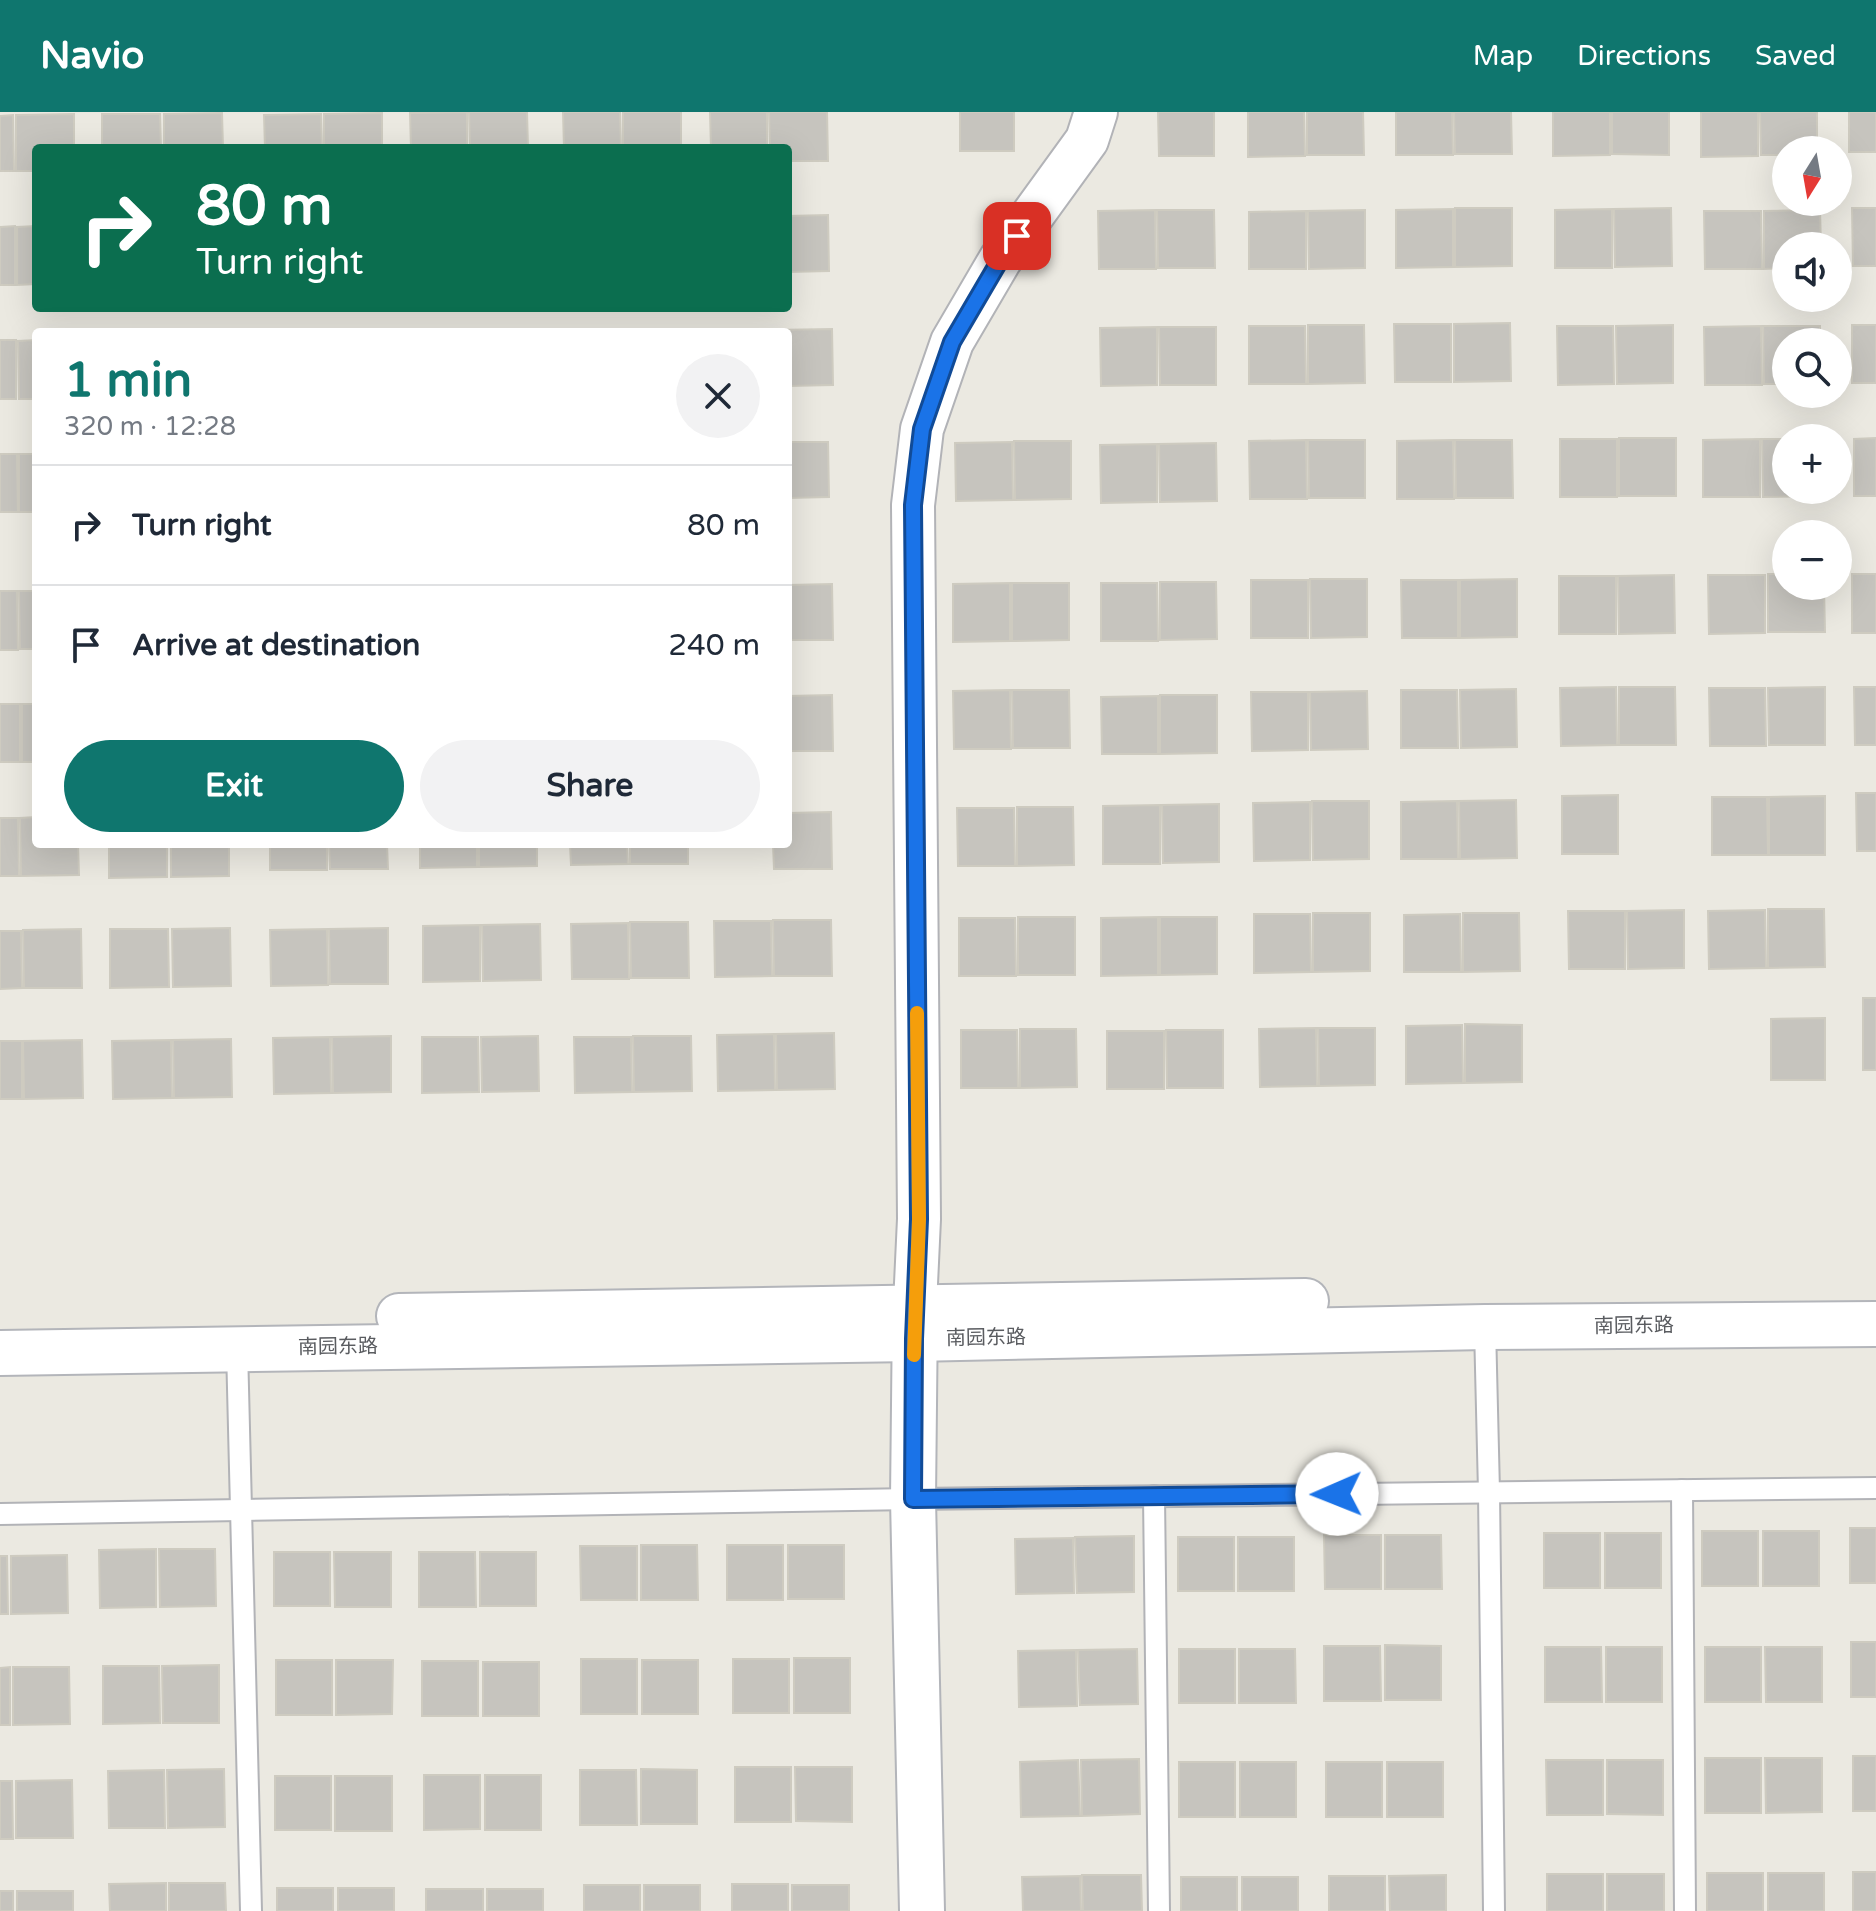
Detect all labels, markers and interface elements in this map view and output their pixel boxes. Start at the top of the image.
text: Navio [40,33,144,79]
text: Map [1473,39,1533,73]
text: Directions [1577,39,1711,73]
text: Saved [1755,39,1836,73]
north arrow [1772,136,1852,216]
map controls [1772,136,1852,600]
text: 80 m [196,173,332,240]
icon: right [64,176,168,280]
pin [983,202,1051,270]
icon: arrive [995,214,1039,258]
button: sound [1772,232,1852,312]
text: Turn right [196,241,363,284]
button: search [1772,328,1852,408]
text: 1 min [64,352,192,410]
button: close [676,354,760,438]
text: 320 m · 12:28 [64,411,236,442]
button: + [1772,424,1852,504]
icon: right [64,503,108,547]
text: Turn right [132,507,272,544]
text: 80 m [687,507,760,544]
button: − [1772,520,1852,600]
icon: arrive [64,623,108,667]
text: Arrive at destination [132,627,420,664]
text: 240 m [668,627,760,664]
button: Exit [64,740,404,832]
button: Share [420,740,760,832]
street label: 南园东路 [1594,1313,1674,1339]
street label: 南园东路 [946,1325,1026,1351]
street label: 南园东路 [298,1334,378,1360]
position arrow [1295,1452,1379,1536]

